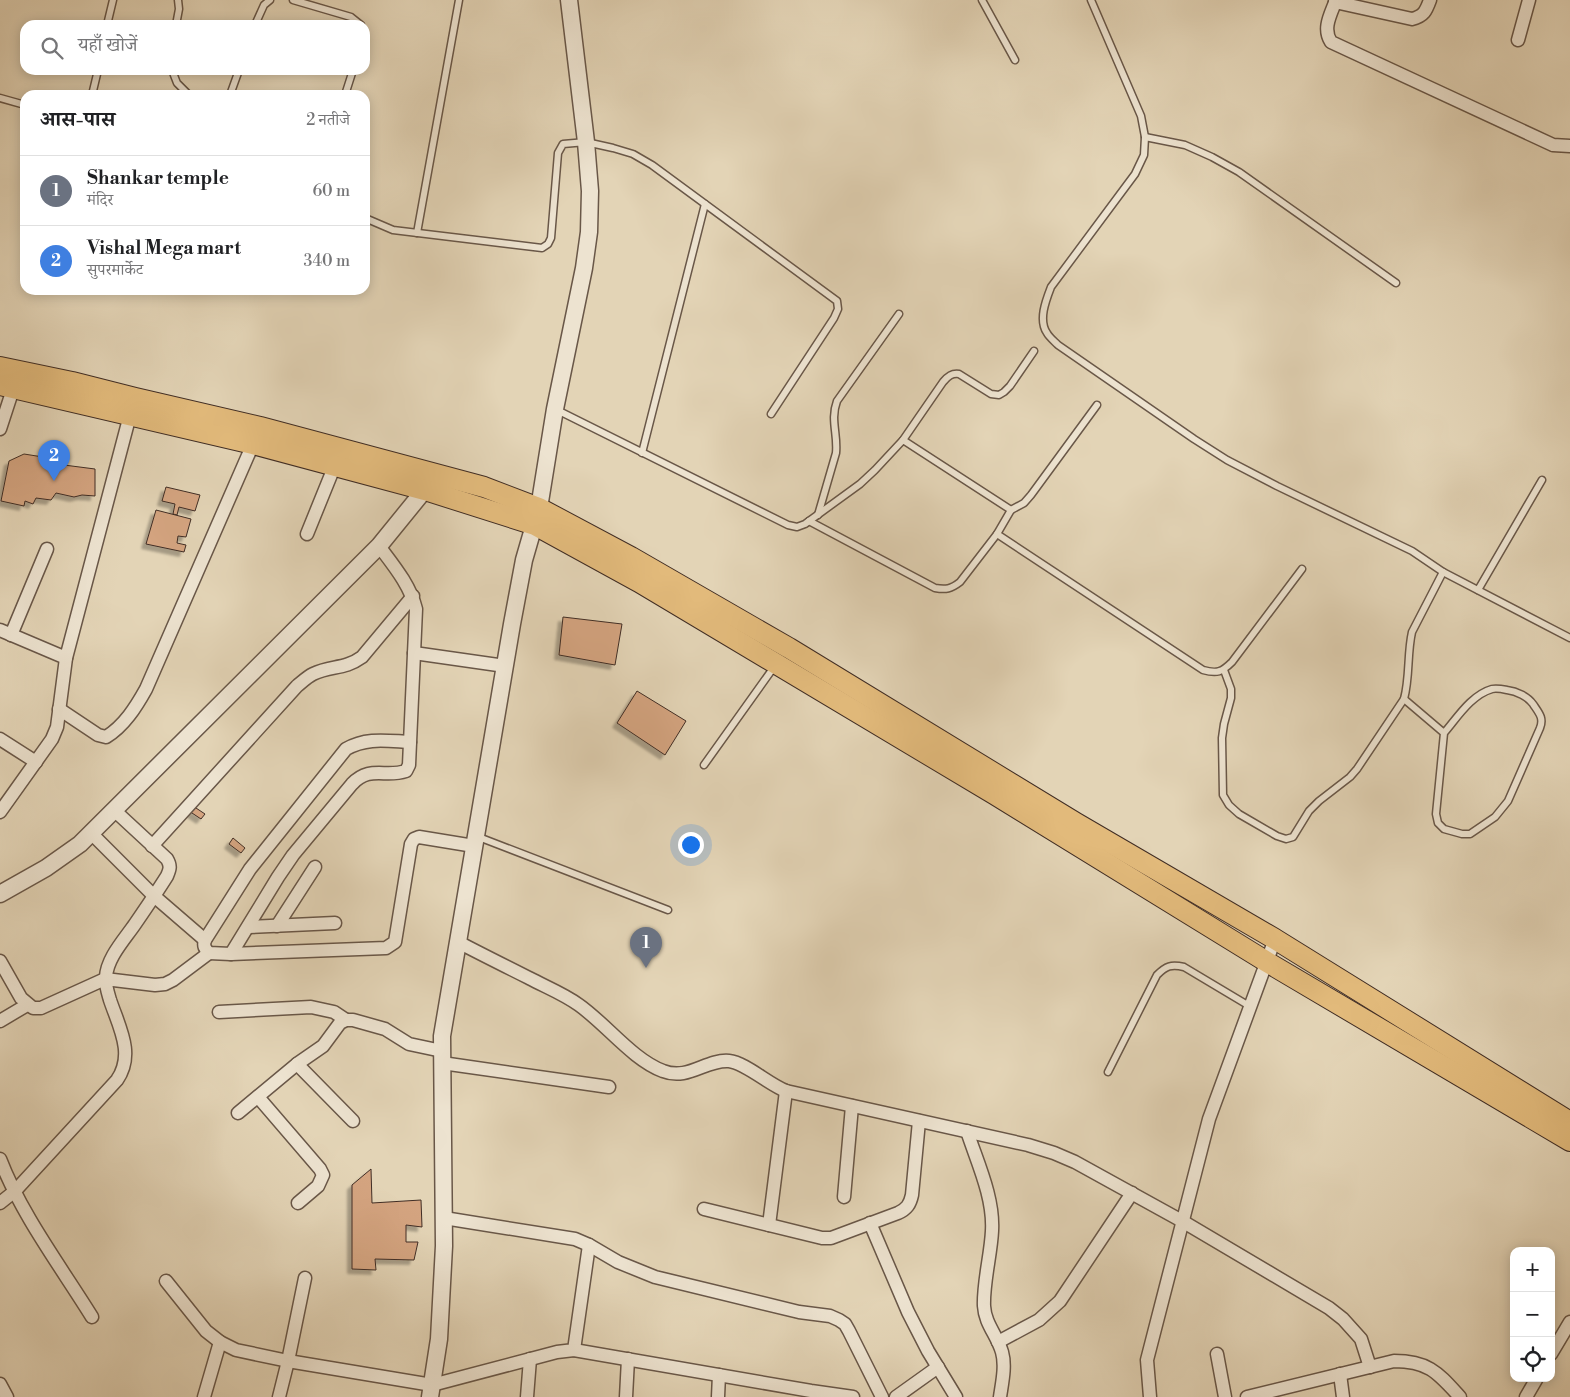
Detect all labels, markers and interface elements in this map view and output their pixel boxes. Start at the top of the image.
search box [20,20,370,75]
text: यहाँ खोजें [78,33,138,57]
icon: search [38,34,66,62]
text: आस-पास [40,107,115,133]
text: 2 नतीजे [306,110,350,130]
text: Shankar temple [87,166,229,190]
text: 1 [52,181,60,201]
text: 60 m [312,181,350,201]
text: मंदिर [87,190,113,210]
text: Vishal Mega mart [87,236,241,260]
text: 2 [51,251,61,271]
text: 340 m [303,251,350,271]
text: सुपरमार्केट [87,260,143,280]
pin: 2 [38,440,70,481]
your location [678,832,704,858]
pin: 1 [630,927,662,968]
map controls [1510,1247,1555,1382]
button: + [1510,1247,1555,1292]
button: − [1510,1292,1555,1337]
button: locate [1510,1337,1555,1382]

